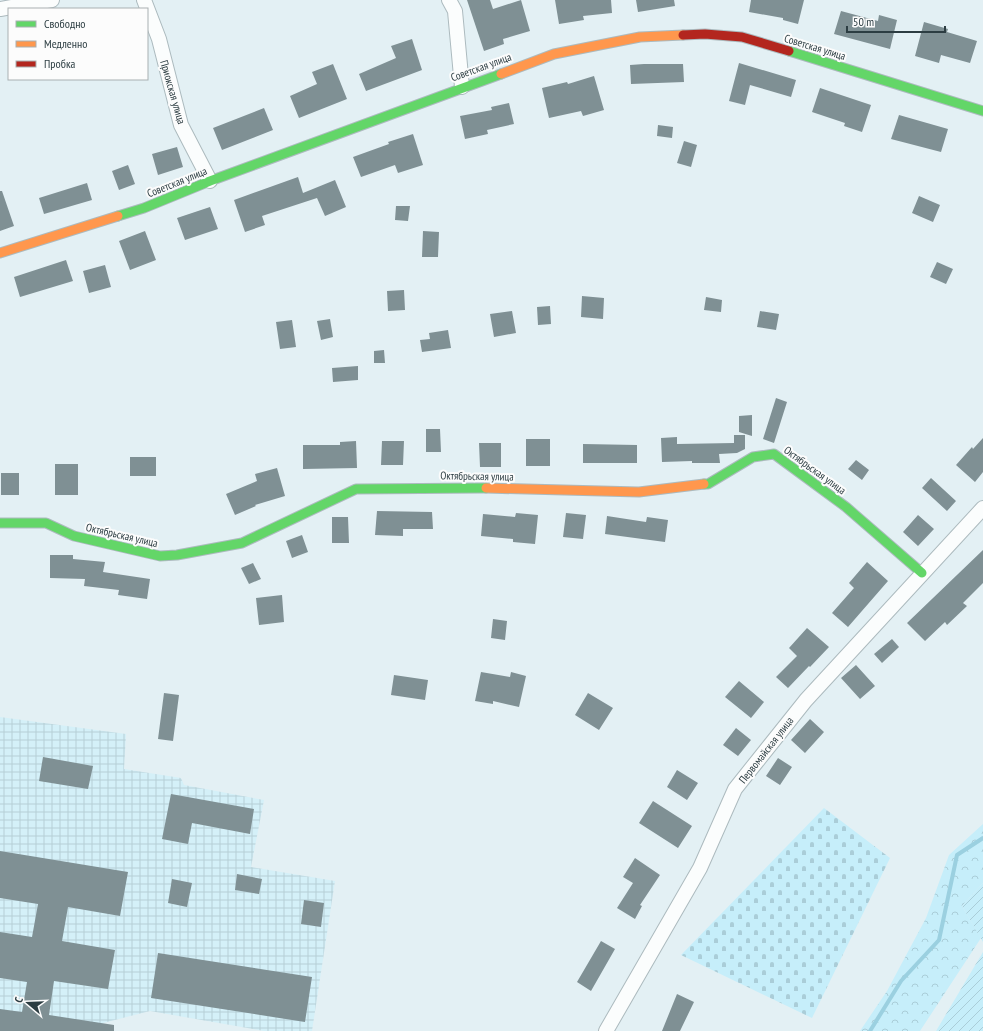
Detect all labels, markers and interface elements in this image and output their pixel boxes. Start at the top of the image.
legend [8,8,148,80]
scale bar [847,8,945,34]
text: 50 m [853,14,874,29]
text: Свободно [44,16,86,31]
street label: Советская улица [783,31,847,63]
text: Медленно [44,36,87,51]
street label: Советская улица [449,50,513,84]
text: Пробка [44,56,76,71]
street label: Приокская улица [157,58,189,126]
street label: Советская улица [145,164,209,200]
street label: Октябрьская улица [781,443,849,497]
street label: Октябрьская улица [440,468,514,484]
street label: Октябрьская улица [85,520,159,550]
street label: Первомайская улица [736,714,796,786]
north arrow [8,983,48,1023]
text: С [11,995,26,1004]

